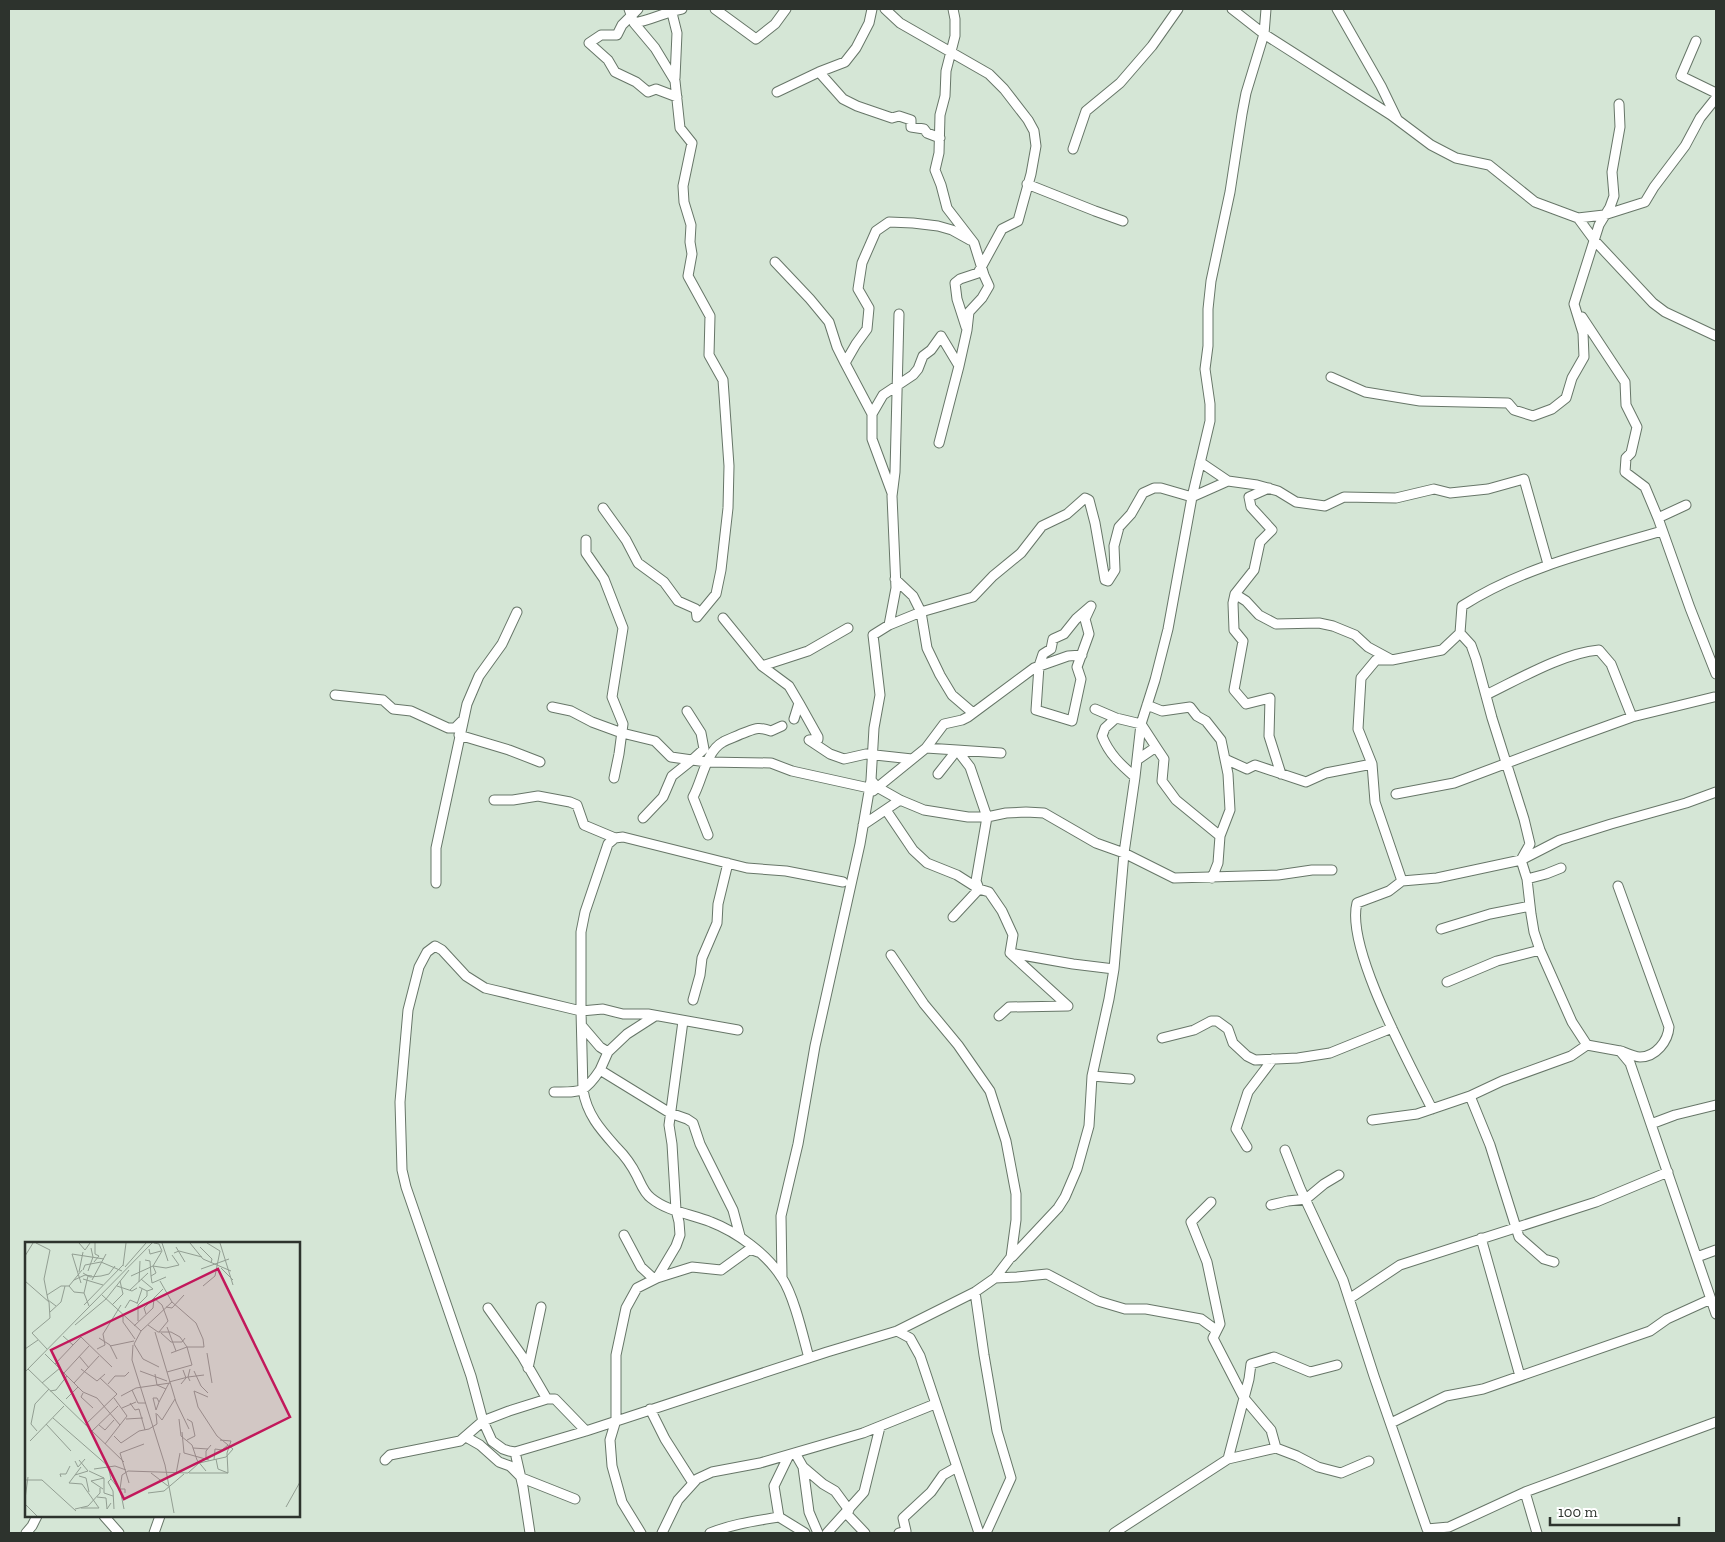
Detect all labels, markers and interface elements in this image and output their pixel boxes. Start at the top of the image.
inset map [25,1242,300,1517]
scale bar [1550,1494,1679,1526]
text: 100 m [1558,1503,1597,1521]

